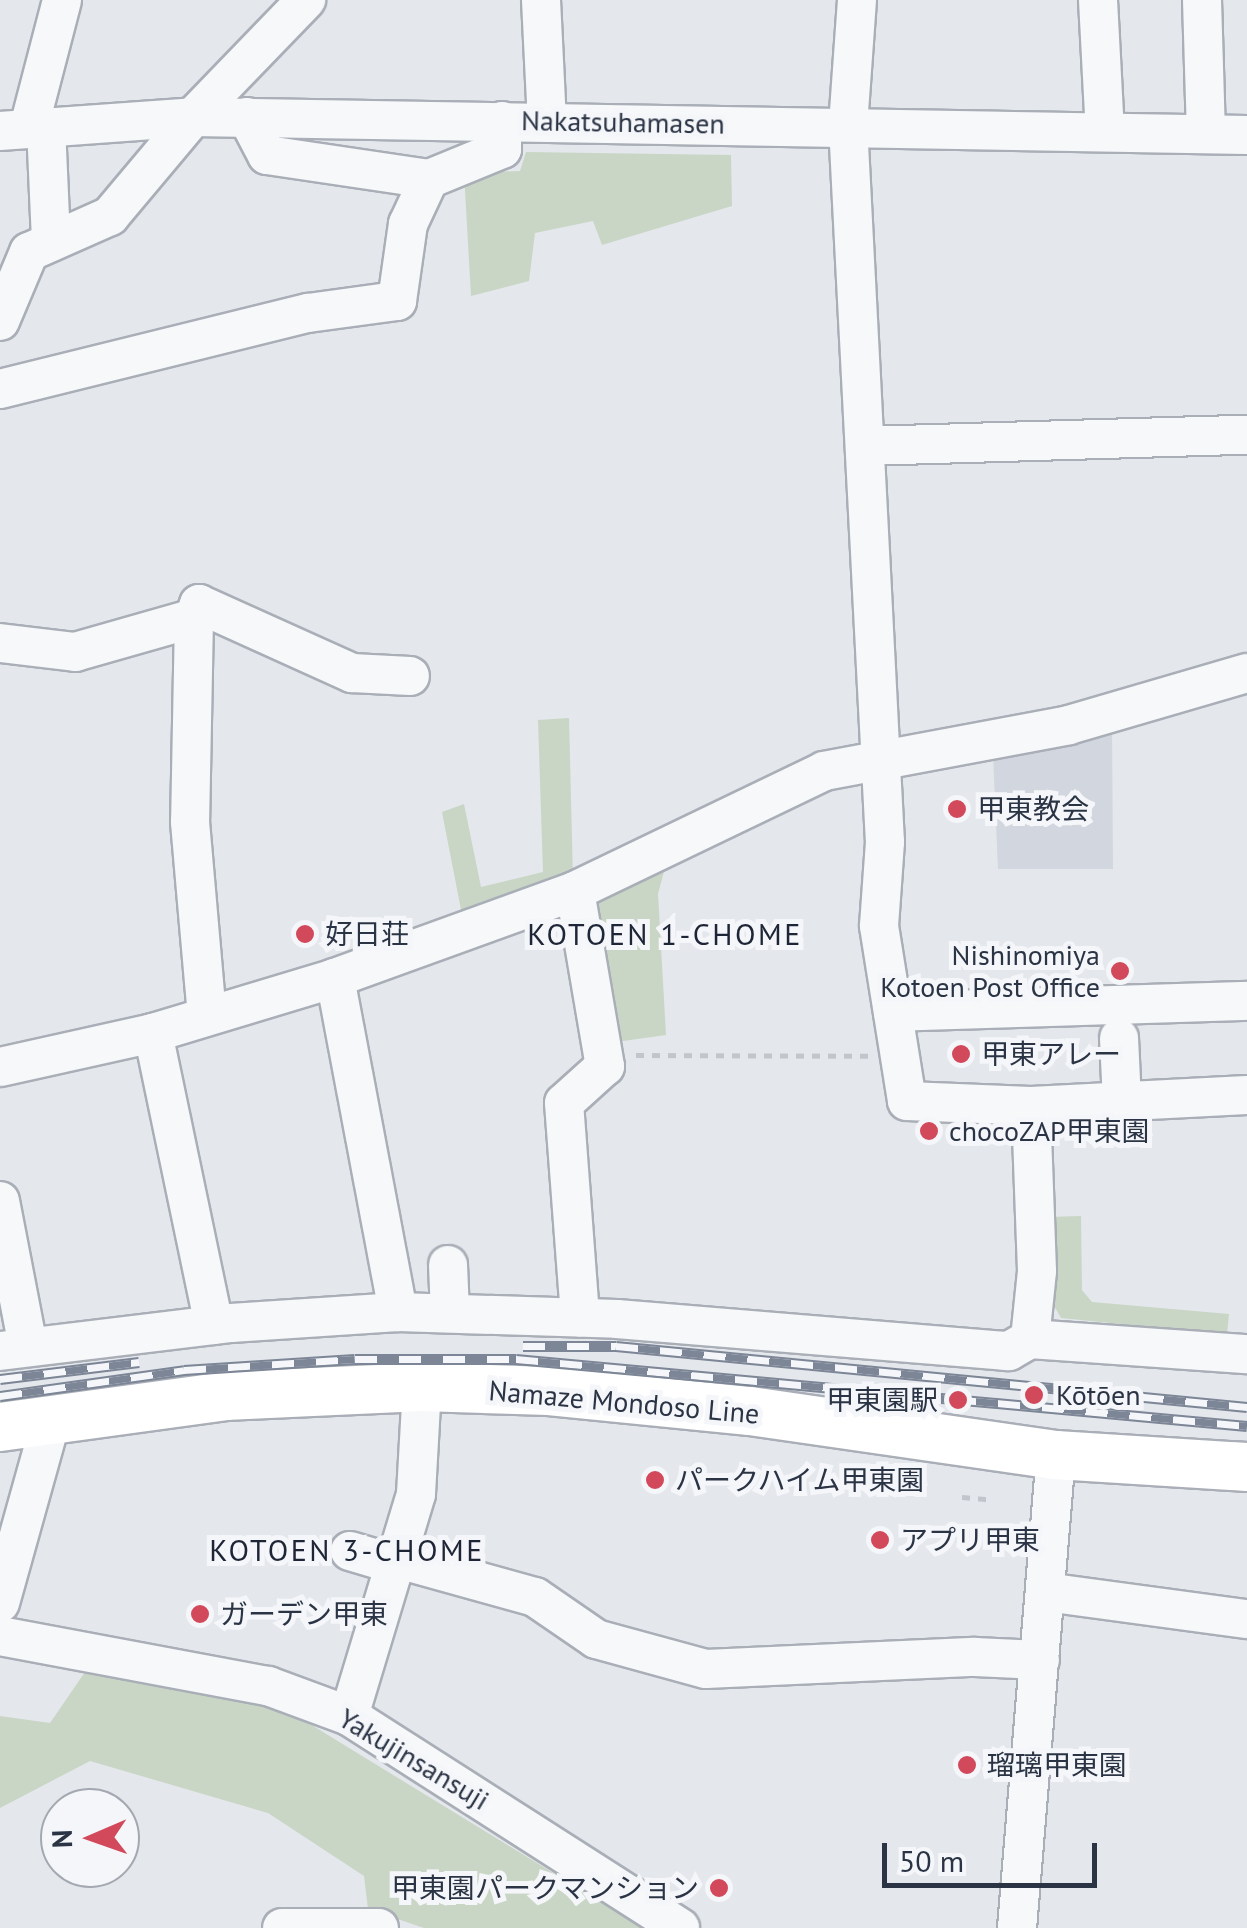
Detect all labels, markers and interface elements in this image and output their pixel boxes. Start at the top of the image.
street label: Nakatsuhamasen [521,103,725,141]
place label: 甲東教会 [977,792,1089,826]
marker: 甲東教会 [946,798,968,820]
district label: KOTOEN 1-CHOME [527,916,803,952]
place label: 好日荘 [325,917,409,951]
marker: 好日荘 [294,923,316,945]
place label: Nishinomiya Kotoen Post Office [880,938,1100,1004]
marker: Nishinomiya Kotoen Post Office [1109,960,1131,982]
place label: 甲東アレー [981,1037,1121,1071]
marker: 甲東アレー [950,1043,972,1065]
place label: chocoZAP甲東園 [949,1114,1150,1148]
marker: chocoZAP甲東園 [918,1120,940,1142]
street label: Namaze Mondoso Line [487,1373,761,1431]
place label: Kōtōen [1056,1378,1140,1412]
marker: Kōtōen [1021,1382,1047,1408]
place label: 甲東園駅 [826,1383,938,1417]
marker: 甲東園駅 [947,1389,969,1411]
place label: パークハイム甲東園 [675,1463,927,1497]
marker: パークハイム甲東園 [644,1469,666,1491]
place label: アプリ甲東 [900,1523,1040,1557]
marker: アプリ甲東 [869,1529,891,1551]
district label: KOTOEN 3-CHOME [209,1532,485,1568]
place label: ガーデン甲東 [220,1597,388,1631]
marker: ガーデン甲東 [189,1603,211,1625]
street label: Yakujinsansuji [333,1701,495,1817]
place label: 瑠璃甲東園 [987,1748,1127,1782]
marker: 瑠璃甲東園 [956,1754,978,1776]
north arrow [40,1788,140,1888]
scale bar [887,1823,1102,1885]
text: N [43,1829,80,1849]
text: 50 m [899,1841,964,1880]
place label: 甲東園パークマンション [391,1871,699,1905]
marker: 甲東園パークマンション [708,1877,730,1899]

